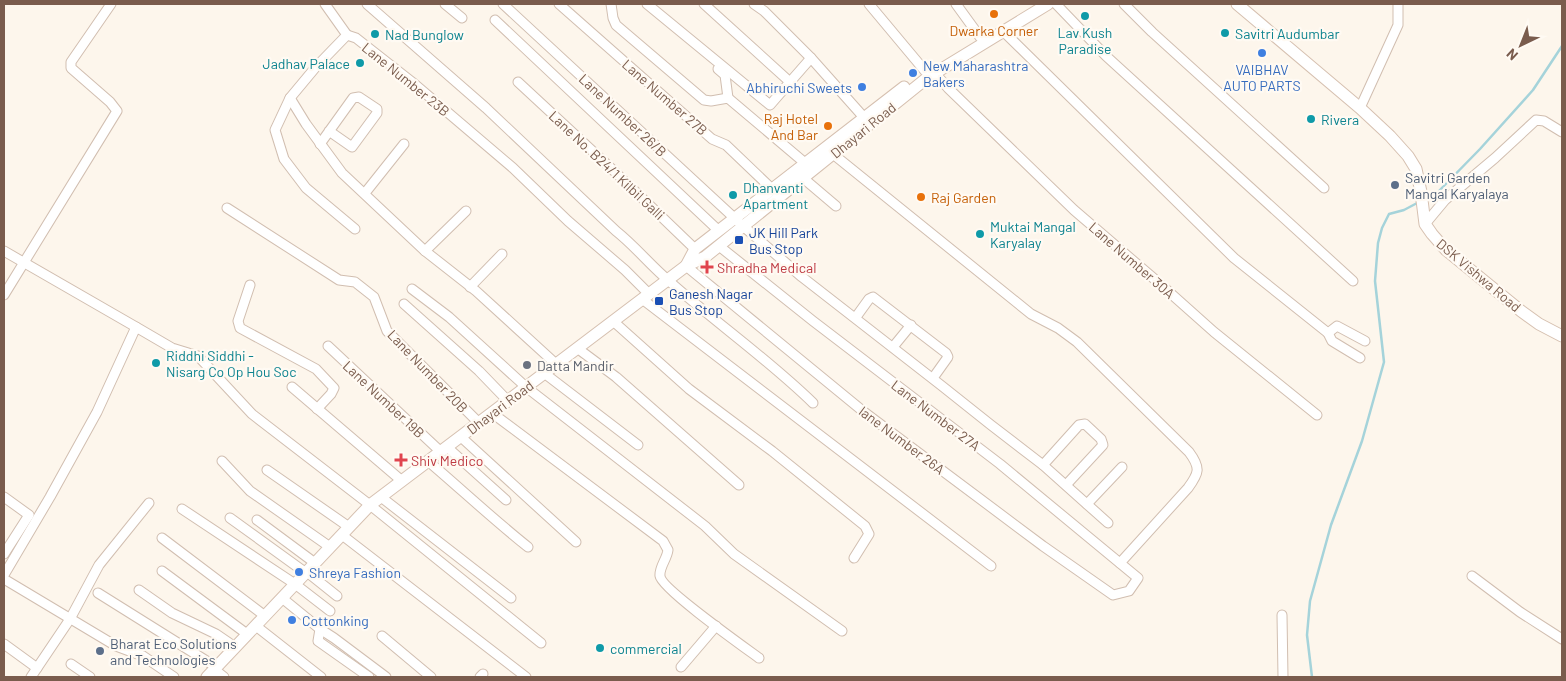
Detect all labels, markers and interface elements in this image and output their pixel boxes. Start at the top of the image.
marker: Dwarka Corner [988,8,1000,20]
marker: Lav Kush Paradise [1079,10,1091,22]
north arrow [1496,20,1546,70]
place label: Dwarka Corner [950,22,1038,39]
place label: Lav Kush Paradise [1058,24,1112,57]
place label: Savitri Audumbar [1235,25,1340,42]
place label: Nad Bunglow [385,26,464,43]
marker: Savitri Audumbar [1219,27,1231,39]
marker: Nad Bunglow [369,28,381,40]
street label: Lane Number 23B [359,39,453,119]
text: N [1503,45,1521,64]
marker: VAIBHAV AUTO PARTS [1256,47,1268,59]
place label: Jadhav Palace [263,55,350,72]
street label: Lane Number 27B [619,55,711,139]
marker: Jadhav Palace [354,57,366,69]
place label: New Maharashtra Bakers [923,57,1028,90]
place label: VAIBHAV AUTO PARTS [1223,61,1301,94]
marker: New Maharashtra Bakers [907,67,919,79]
street label: Lane Number 26/B [576,70,670,160]
place label: Abhiruchi Sweets [746,79,852,96]
marker: Abhiruchi Sweets [856,81,868,93]
street label: Dhayari Road [827,98,899,162]
street label: Lane No. B24/1 Kilbil Galli [546,107,668,223]
place label: Raj Hotel And Bar [764,110,818,143]
place label: Rivera [1321,111,1359,128]
marker: Rivera [1305,113,1317,125]
marker: Raj Hotel And Bar [822,120,834,132]
place label: Savitri Garden Mangal Karyalaya [1405,169,1509,202]
place label: Dhanvanti Apartment [743,179,808,212]
marker: Savitri Garden Mangal Karyalaya [1389,179,1401,191]
marker: Dhanvanti Apartment [727,189,739,201]
place label: Raj Garden [931,189,996,206]
marker: Raj Garden [915,191,927,203]
place label: Muktai Mangal Karyalay [990,218,1076,251]
street label: Lane Number 30A [1086,218,1179,302]
place label: JK Hill Park Bus Stop [749,224,818,257]
marker: Muktai Mangal Karyalay [974,228,986,240]
marker: JK Hill Park Bus Stop [733,234,745,246]
street label: DSK Vishwa Road [1433,235,1525,315]
place label: Shradha Medical [717,259,816,276]
marker: Shradha Medical [701,261,713,273]
place label: Ganesh Nagar Bus Stop [669,285,753,318]
marker: Ganesh Nagar Bus Stop [653,295,665,307]
street label: Lane Number 20B [384,326,472,416]
place label: Riddhi Siddhi - Nisarg Co Op Hou Soc [166,347,296,380]
marker: Riddhi Siddhi - Nisarg Co Op Hou Soc [150,357,162,369]
street label: Lane Number 19B [340,357,428,441]
place label: Datta Mandir [537,357,614,374]
marker: Datta Mandir [521,359,533,371]
street label: Dhayari Road [463,376,537,438]
street label: Lane Number 27A [888,376,984,454]
street label: lane Number 26A [856,402,949,478]
place label: Shiv Medico [411,452,483,469]
marker: Shiv Medico [395,454,407,466]
place label: Shreya Fashion [309,564,401,581]
marker: Shreya Fashion [293,566,305,578]
place label: Cottonking [302,612,369,629]
marker: Cottonking [286,614,298,626]
place label: Bharat Eco Solutions and Technologies [110,635,237,668]
place label: commercial [610,640,682,657]
marker: commercial [594,642,606,654]
marker: Bharat Eco Solutions and Technologies [94,645,106,657]

